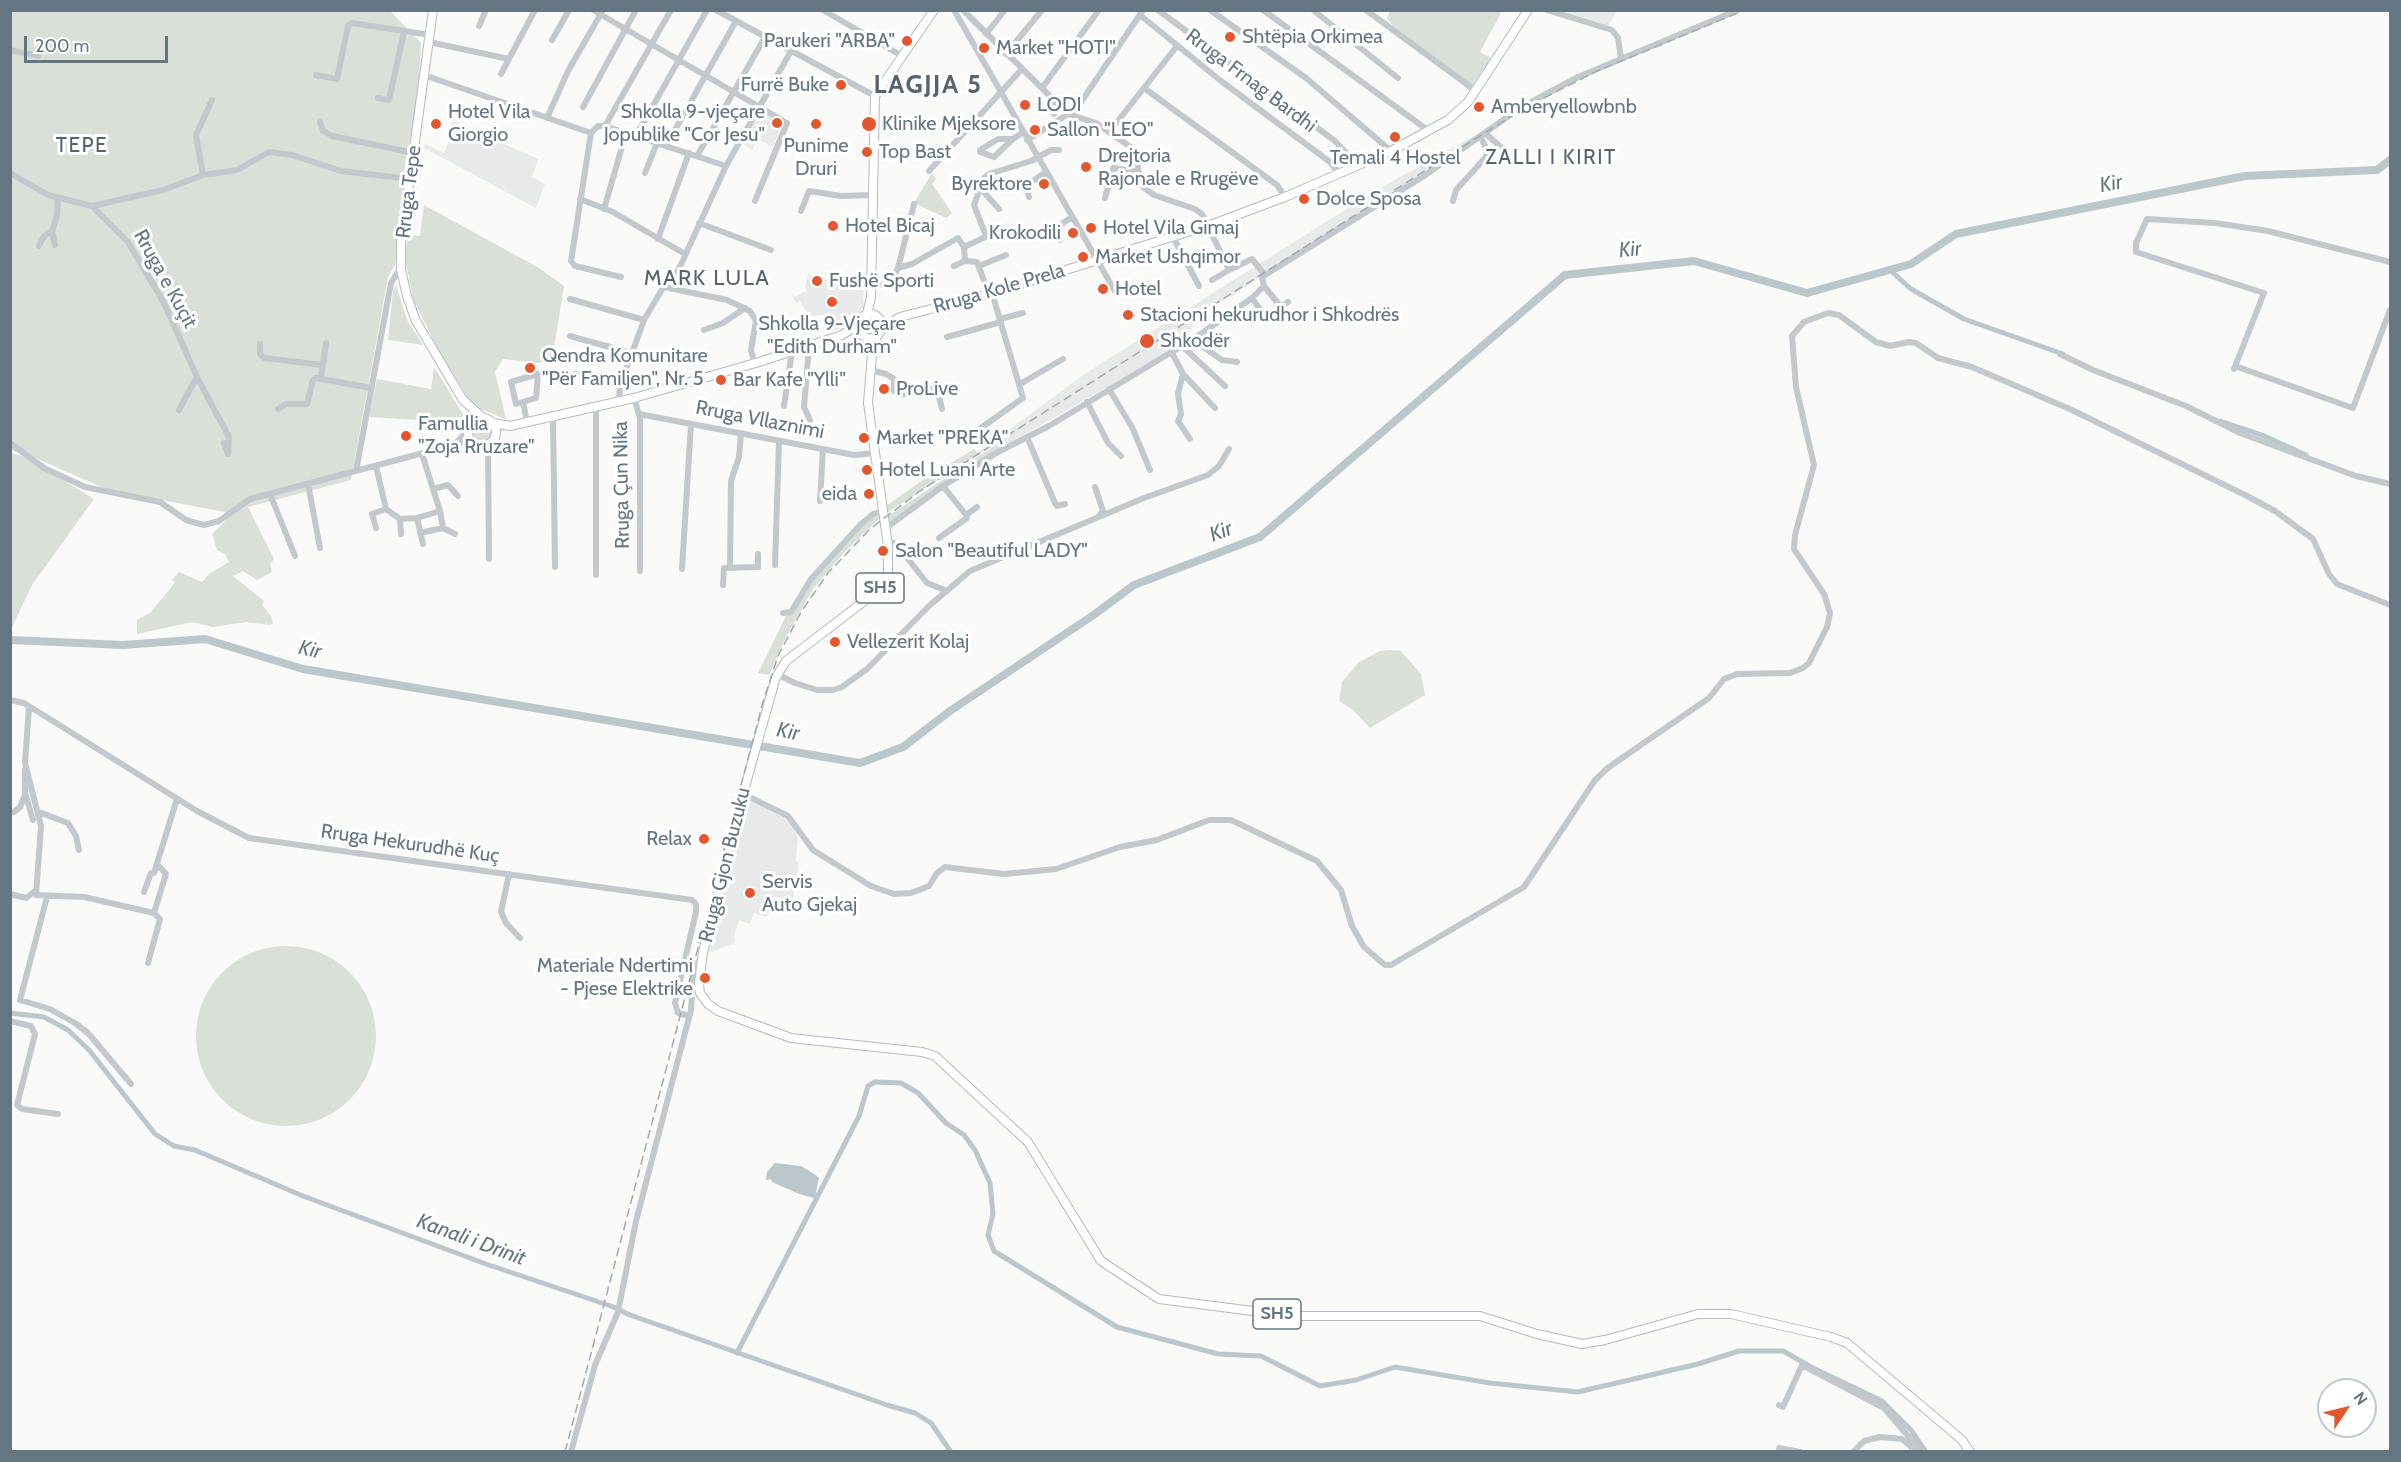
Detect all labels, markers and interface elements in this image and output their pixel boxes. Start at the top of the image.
scale bar [27,24,171,62]
street label: Rruga Frnag Bardhi [1181,24,1321,138]
place label: Shtëpia Orkimea [1242,25,1383,49]
place label: Parukeri "ARBA" [764,29,895,53]
marker: Shtëpia Orkimea [1223,30,1237,44]
marker: Parukeri "ARBA" [900,34,914,48]
text: 200 m [35,35,89,57]
place label: Market "HOTI" [996,36,1116,60]
marker: Market "HOTI" [977,41,991,55]
district label: LAGJJA 5 [874,69,982,101]
place label: Furrë Buke [741,73,829,97]
marker: Furrë Buke [834,78,848,92]
place label: LODI [1037,93,1082,117]
place label: Amberyellowbnb [1491,95,1637,119]
marker: LODI [1018,98,1032,112]
place label: Hotel Vila Giorgio [448,100,530,147]
place label: Shkolla 9-vjeçare Jopublike "Cor Jesu" [604,100,765,147]
marker: Amberyellowbnb [1472,100,1486,114]
place label: Klinike Mjeksore [882,112,1016,136]
marker: Klinike Mjeksore [860,115,878,133]
marker: Shkolla 9-vjeçare Jopublike "Cor Jesu" [770,116,784,130]
marker: Hotel Vila Giorgio [429,117,443,131]
marker: Punime Druri [809,117,823,131]
place label: Sallon "LEO" [1047,118,1153,142]
marker: Sallon "LEO" [1028,123,1042,137]
marker: Temali 4 Hostel [1388,130,1402,144]
district label: TEPE [56,133,108,159]
place label: Punime Druri [784,134,848,181]
place label: Top Bast [879,140,951,164]
street label: Rruga Tepe [391,144,427,240]
place label: Drejtoria Rajonale e Rrugëve [1098,144,1258,191]
marker: Top Bast [860,145,874,159]
district label: ZALLI I KIRIT [1485,145,1617,171]
place label: Temali 4 Hostel [1330,146,1460,170]
marker: Drejtoria Rajonale e Rrugëve [1079,160,1093,174]
water label: Kir [2097,169,2125,199]
place label: Byrektore [951,172,1032,196]
marker: Byrektore [1037,177,1051,191]
place label: Dolce Sposa [1316,187,1421,211]
marker: Dolce Sposa [1297,192,1311,206]
place label: Hotel Bicaj [845,214,935,238]
place label: Hotel Vila Gimaj [1103,216,1239,240]
marker: Hotel Bicaj [826,219,840,233]
place label: Krokodili [989,221,1061,245]
marker: Hotel Vila Gimaj [1084,221,1098,235]
street label: Rruga e Kuçit [128,226,202,332]
marker: Krokodili [1066,226,1080,240]
water label: Kir [1617,236,1643,264]
place label: Market Ushqimor [1095,245,1241,269]
marker: Market Ushqimor [1076,250,1090,264]
street label: Rruga Kole Prela [930,259,1068,319]
district label: MARK LULA [644,266,770,292]
place label: Fushë Sporti [829,269,934,293]
marker: Fushë Sporti [810,274,824,288]
place label: Hotel [1115,277,1161,301]
marker: Hotel [1096,282,1110,296]
marker: Shkolla 9-Vjeçare "Edith Durham" [825,295,839,309]
place label: Stacioni hekurudhor i Shkodrës [1140,303,1399,327]
marker: Stacioni hekurudhor i Shkodrës [1121,308,1135,322]
place label: Shkolla 9-Vjeçare "Edith Durham" [758,312,906,359]
place label: Shkodër [1160,329,1230,353]
marker: Shkodër [1138,332,1156,350]
place label: Qendra Komunitare "Për Familjen", Nr. 5 [542,344,708,391]
marker: Qendra Komunitare "Për Familjen", Nr. 5 [523,361,537,375]
place label: Bar Kafe "Ylli" [733,368,846,392]
marker: Bar Kafe "Ylli" [714,373,728,387]
place label: ProLive [896,377,958,401]
marker: ProLive [877,382,891,396]
street label: Rruga Vllaznimi [694,396,826,444]
place label: Famullia "Zoja Rruzare" [418,412,534,459]
street label: Rruga Çun Nika [609,421,635,549]
place label: Market "PREKA" [876,426,1008,450]
marker: Famullia "Zoja Rruzare" [399,429,413,443]
marker: Market "PREKA" [857,431,871,445]
place label: Hotel Luani Arte [879,458,1015,482]
marker: Hotel Luani Arte [860,463,874,477]
place label: eida [822,482,857,506]
marker: eida [862,487,876,501]
water label: Kir [1206,516,1236,548]
place label: Salon "Beautiful LADY" [895,539,1088,563]
marker: Salon "Beautiful LADY" [876,544,890,558]
road number: SH5 [856,573,904,603]
place label: Vellezerit Kolaj [847,630,969,654]
water label: Kir [296,635,324,665]
marker: Vellezerit Kolaj [828,635,842,649]
water label: Kir [775,718,801,746]
street label: Rruga Gjon Buzuku [694,785,756,945]
street label: Rruga Hekurudhë Kuç [319,820,501,868]
place label: Relax [646,827,692,851]
marker: Relax [697,832,711,846]
place label: Servis Auto Gjekaj [762,870,857,917]
marker: Servis Auto Gjekaj [743,886,757,900]
place label: Materiale Ndertimi - Pjese Elektrike [537,954,693,1001]
marker: Materiale Ndertimi - Pjese Elektrike [698,971,712,985]
water label: Kanali i Drinit [413,1209,529,1271]
road number: SH5 [1253,1299,1301,1329]
north arrow [2317,1378,2377,1438]
text: N [2349,1388,2372,1409]

